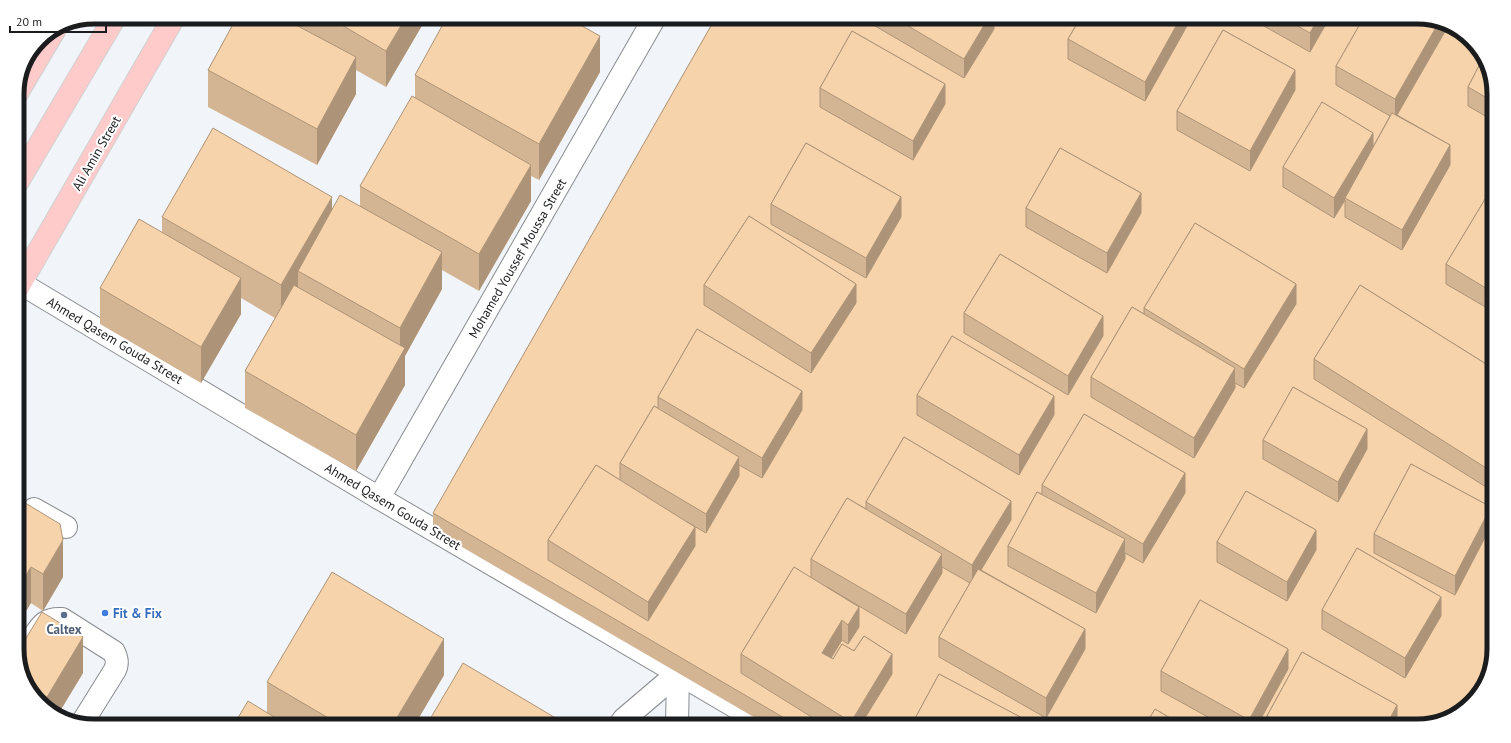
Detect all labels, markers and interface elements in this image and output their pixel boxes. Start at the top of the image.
scale bar [10,8,106,34]
text: 20 m [16,14,42,29]
street label: Ali Amin Street [68,112,125,194]
street label: Mohamed Youssef Moussa Street [465,175,571,341]
street label: Ahmed Qasem Gouda Street [44,293,186,388]
street label: Ahmed Qasem Gouda Street [322,459,464,554]
place label: Fit & Fix [113,605,162,622]
marker: Fit & Fix [100,608,110,618]
marker: Caltex [59,610,69,620]
place label: Caltex [46,621,82,638]

